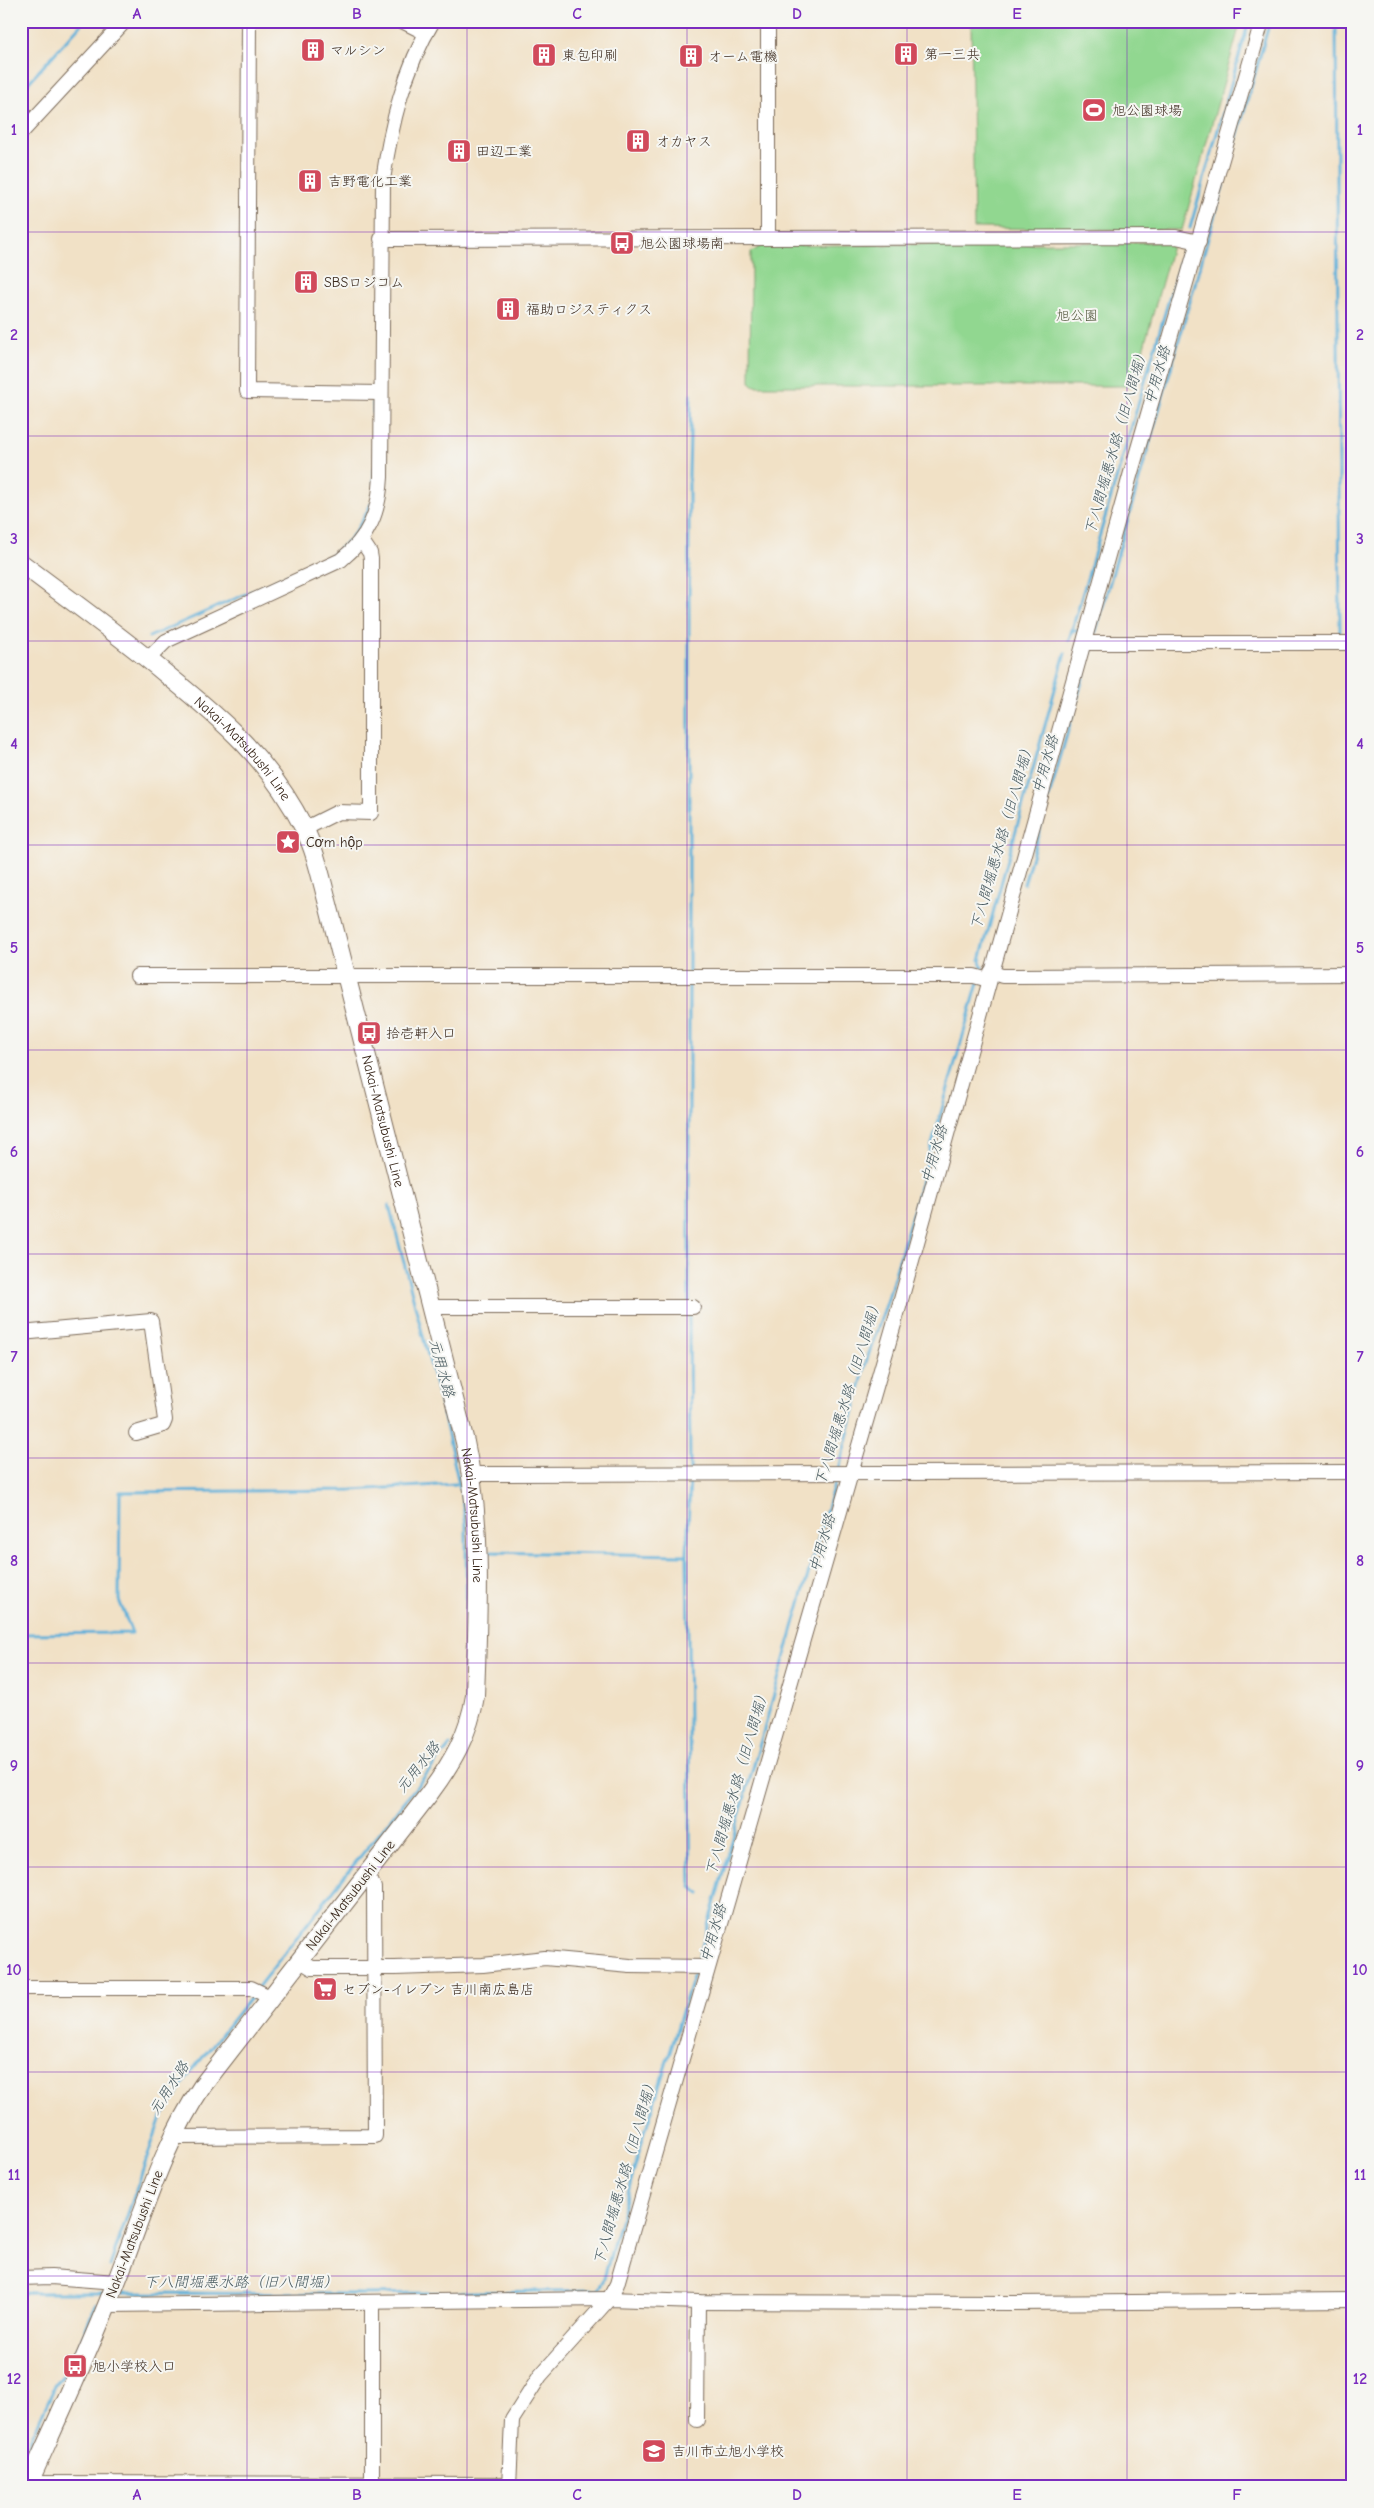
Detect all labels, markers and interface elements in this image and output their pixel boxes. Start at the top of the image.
text: A [133,5,142,23]
text: B [352,5,362,23]
text: C [572,5,582,23]
text: D [792,5,802,23]
text: E [1012,5,1022,23]
text: F [1232,5,1242,23]
building icon: マルシン [300,37,326,63]
building icon: 第一三共 [893,41,919,67]
place label: マルシン [330,42,386,59]
building icon: 東包印刷 [531,42,557,68]
building icon: オーム電機 [678,43,704,69]
place label: 第一三共 [924,46,980,63]
place label: 東包印刷 [562,47,618,64]
place label: オーム電機 [708,48,777,65]
sports icon: 旭公園球場 [1081,97,1107,123]
place label: 旭公園球場 [1112,102,1182,119]
text: 1 [11,121,17,139]
text: 1 [1357,121,1363,139]
building icon: オカヤス [625,128,651,154]
place label: オカヤス [656,133,712,150]
building icon: 田辺工業 [446,138,472,164]
place label: 田辺工業 [476,143,532,160]
building icon: 吉野電化工業 [297,168,323,194]
place label: 吉野電化工業 [328,173,412,190]
bus stop icon: 旭公園球場南 [609,230,635,256]
place label: 旭公園球場南 [640,235,724,252]
building icon: SBSロジコム [293,269,319,295]
place label: SBSロジコム [324,274,404,291]
building icon: 福助ロジスティクス [495,296,521,322]
place label: 福助ロジスティクス [526,301,652,318]
park label: 旭公園 [1056,307,1098,324]
text: 2 [10,326,18,344]
text: 2 [1356,326,1364,344]
water label: 中用水路 [1140,343,1174,406]
water label: 下八間堀悪水路（旧八間堀） [1080,345,1152,537]
text: 3 [10,530,18,548]
text: 3 [1356,530,1364,548]
street label: Nakai-Matsubushi Line [191,693,294,804]
water label: 中用水路 [1028,732,1062,795]
text: 4 [10,735,18,753]
text: 4 [1356,735,1364,753]
water label: 下八間堀悪水路（旧八間堀） [966,740,1038,932]
place icon: Cơm hộp [275,829,301,855]
place label: Cơm hộp [306,834,363,851]
text: 5 [10,939,18,957]
text: 5 [1356,939,1364,957]
bus stop icon: 拾壱軒入口 [356,1020,382,1046]
place label: 拾壱軒入口 [386,1025,456,1042]
street label: Nakai-Matsubushi Line [358,1053,408,1189]
water label: 中用水路 [917,1122,951,1185]
text: 6 [10,1143,18,1161]
text: 6 [1356,1143,1364,1161]
water label: 下八間堀悪水路（旧八間堀） [811,1296,885,1488]
water label: 元用水路 [426,1337,459,1400]
text: 7 [10,1348,18,1366]
text: 7 [1356,1348,1364,1366]
street label: Nakai-Matsubushi Line [457,1446,486,1583]
water label: 中用水路 [805,1511,839,1574]
text: 8 [10,1552,18,1570]
text: 8 [1356,1552,1364,1570]
water label: 下八間堀悪水路（旧八間堀） [701,1686,773,1878]
water label: 元用水路 [392,1737,444,1796]
text: 9 [10,1757,18,1775]
text: 9 [1356,1757,1364,1775]
street label: Nakai-Matsubushi Line [302,1837,399,1954]
water label: 中用水路 [696,1901,730,1964]
text: 10 [6,1961,22,1979]
text: 10 [1352,1961,1368,1979]
supermarket icon: セブン-イレブン 吉川南広島店 [312,1976,338,2002]
place label: セブン-イレブン 吉川南広島店 [342,1981,534,1998]
water label: 元用水路 [145,2057,193,2118]
water label: 下八間堀悪水路（旧八間堀） [589,2075,661,2267]
text: 11 [8,2166,20,2184]
text: 11 [1354,2166,1366,2184]
street label: Nakai-Matsubushi Line [102,2168,167,2301]
water label: 下八間堀悪水路（旧八間堀） [143,2273,339,2291]
bus stop icon: 旭小学校入口 [62,2353,88,2379]
place label: 旭小学校入口 [92,2358,176,2375]
text: 12 [7,2370,21,2388]
text: 12 [1353,2370,1367,2388]
school or university icon: 吉川市立旭小学校 [641,2438,667,2464]
place label: 吉川市立旭小学校 [672,2443,784,2460]
text: A [133,2486,142,2504]
text: B [352,2486,362,2504]
text: C [572,2486,582,2504]
text: D [792,2486,802,2504]
text: E [1012,2486,1022,2504]
text: F [1232,2486,1242,2504]

